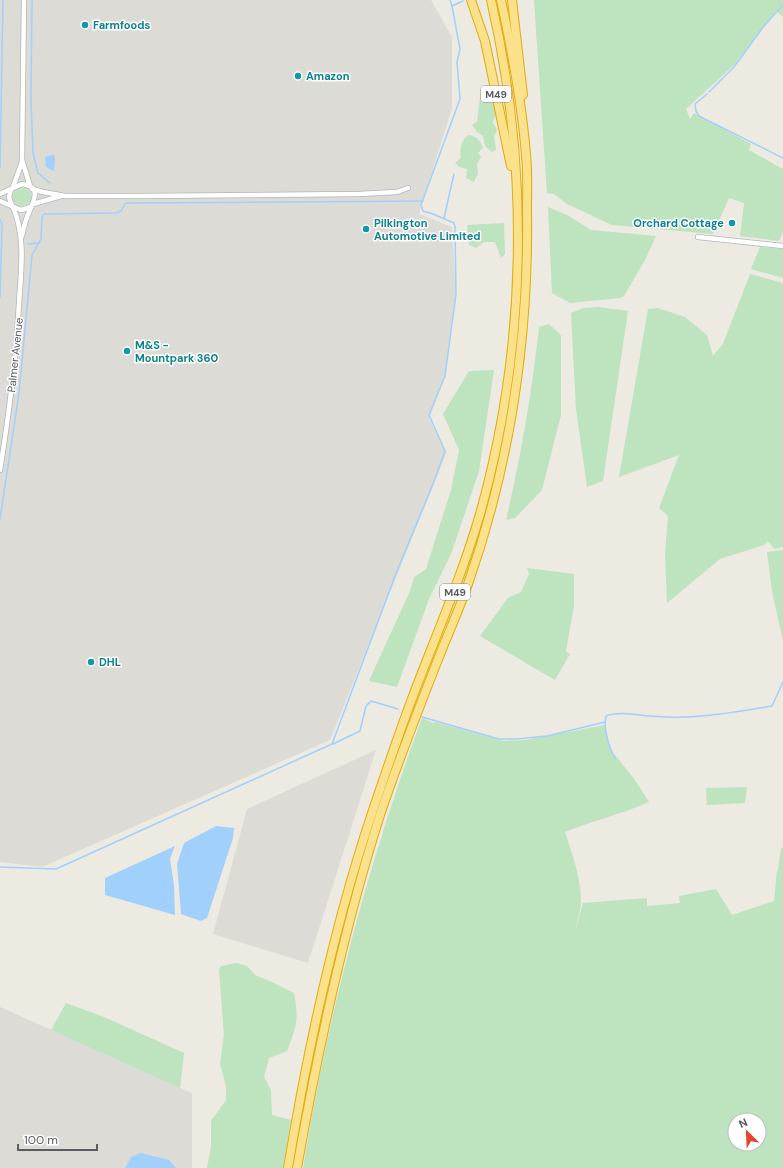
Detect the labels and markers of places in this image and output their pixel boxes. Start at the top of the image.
place label: Farmfoods [93,18,150,32]
marker: Farmfoods [80,20,90,30]
place label: Amazon [306,69,350,83]
marker: Amazon [293,71,303,81]
place label: Pilkington Automotive Limited [374,216,481,243]
place label: Orchard Cottage [633,216,724,230]
marker: Orchard Cottage [727,218,737,228]
marker: Pilkington Automotive Limited [361,224,371,234]
place label: M&S - Mountpark 360 [135,338,218,365]
marker: M&S - Mountpark 360 [122,346,132,356]
place label: DHL [99,655,121,669]
marker: DHL [86,657,96,667]

